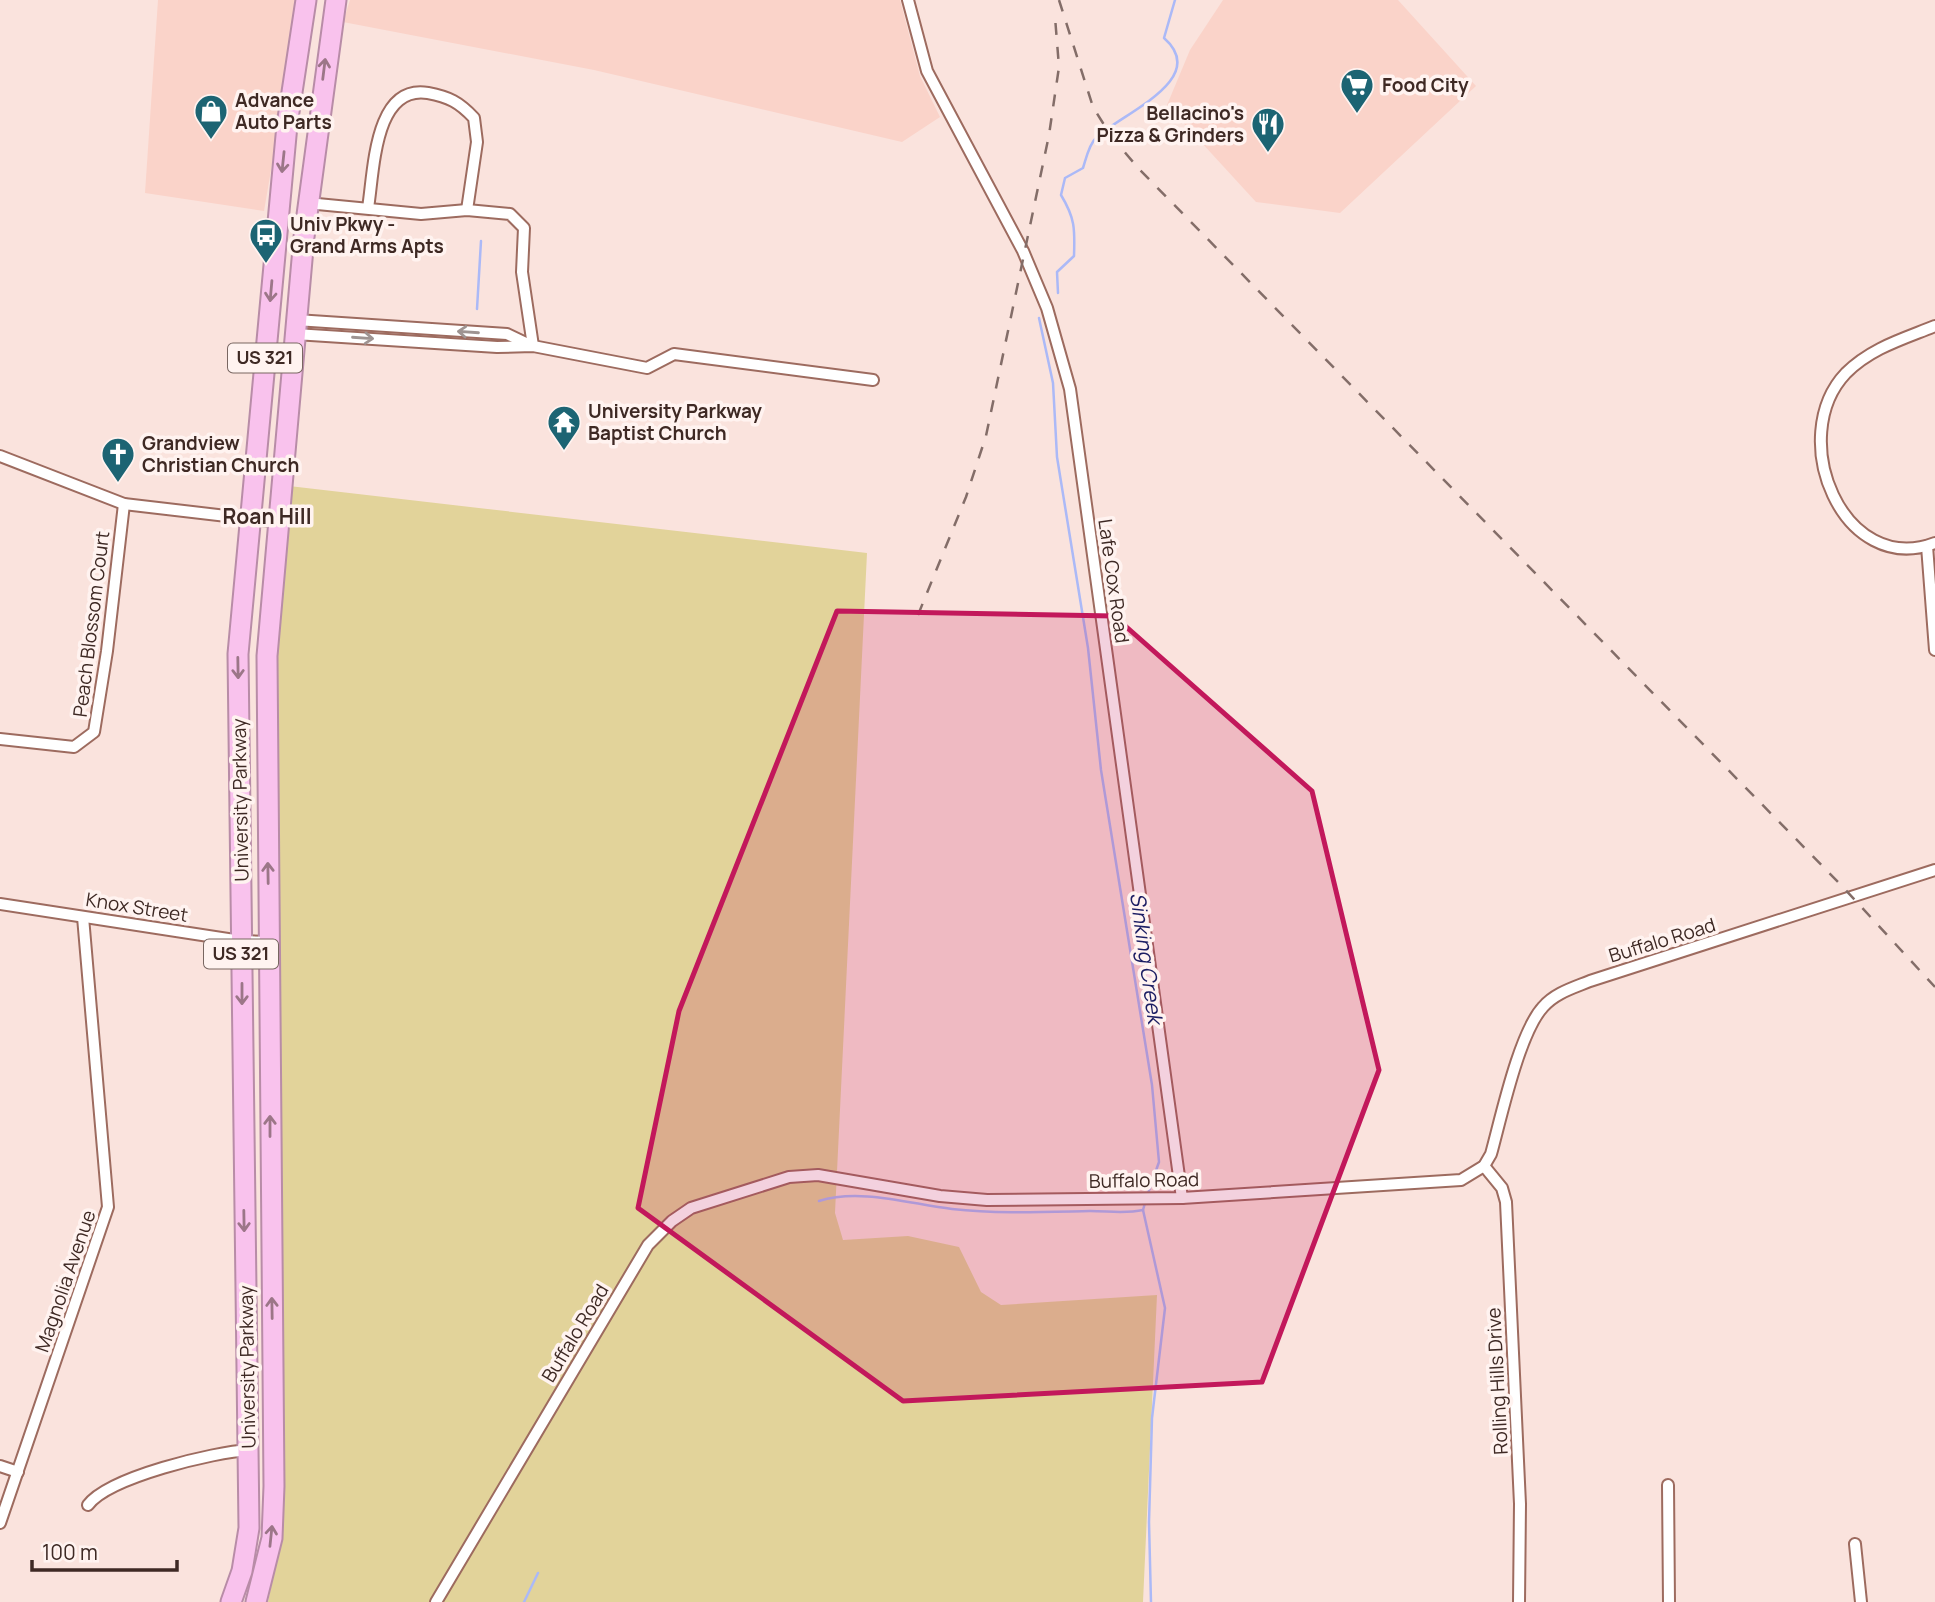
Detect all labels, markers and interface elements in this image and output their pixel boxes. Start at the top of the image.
one-way arrow [318,58,331,81]
supermarket icon: Food City [1338,66,1376,115]
place label: Food City [1382,72,1469,98]
place label: Advance Auto Parts [235,87,332,135]
shop icon: Advance Auto Parts [192,92,230,141]
place label: Bellacino's Pizza & Grinders [1096,100,1244,148]
restaurant icon: Bellacino's Pizza & Grinders [1249,105,1287,154]
one-way arrow [277,150,290,173]
place label: Univ Pkwy - Grand Arms Apts [290,211,444,259]
bus stop icon: Univ Pkwy - Grand Arms Apts [247,216,285,265]
one-way arrow [264,279,277,302]
one-way arrow [456,325,479,338]
one-way arrow [351,332,374,345]
road number: US 321 [228,344,302,372]
place label: University Parkway Baptist Church [588,398,762,446]
temple icon: University Parkway Baptist Church [545,403,583,452]
place label: Grandview Christian Church [142,430,299,478]
church icon: Grandview Christian Church [99,435,137,484]
district label: Roan Hill [222,502,312,530]
street label: Lafe Cox Road [1092,517,1136,645]
street label: Peach Blossom Court [67,529,115,719]
one-way arrow [231,656,245,679]
street label: University Parkway [226,718,254,882]
one-way arrow [262,862,275,885]
street label: Knox Street [84,886,190,928]
water label: Sinking Creek [1124,891,1170,1028]
street label: Buffalo Road [1605,911,1719,969]
road number: US 321 [204,939,278,968]
one-way arrow [235,982,249,1005]
one-way arrow [263,1115,277,1138]
street label: Buffalo Road [1089,1166,1199,1194]
street label: Magnolia Avenue [29,1207,101,1355]
one-way arrow [237,1209,250,1232]
street label: Buffalo Road [535,1279,615,1387]
street label: University Parkway [233,1285,261,1449]
one-way arrow [266,1297,279,1320]
street label: Rolling Hills Drive [1480,1307,1514,1455]
one-way arrow [265,1525,278,1548]
scale bar [32,1528,177,1572]
text: 100 m [42,1538,98,1566]

